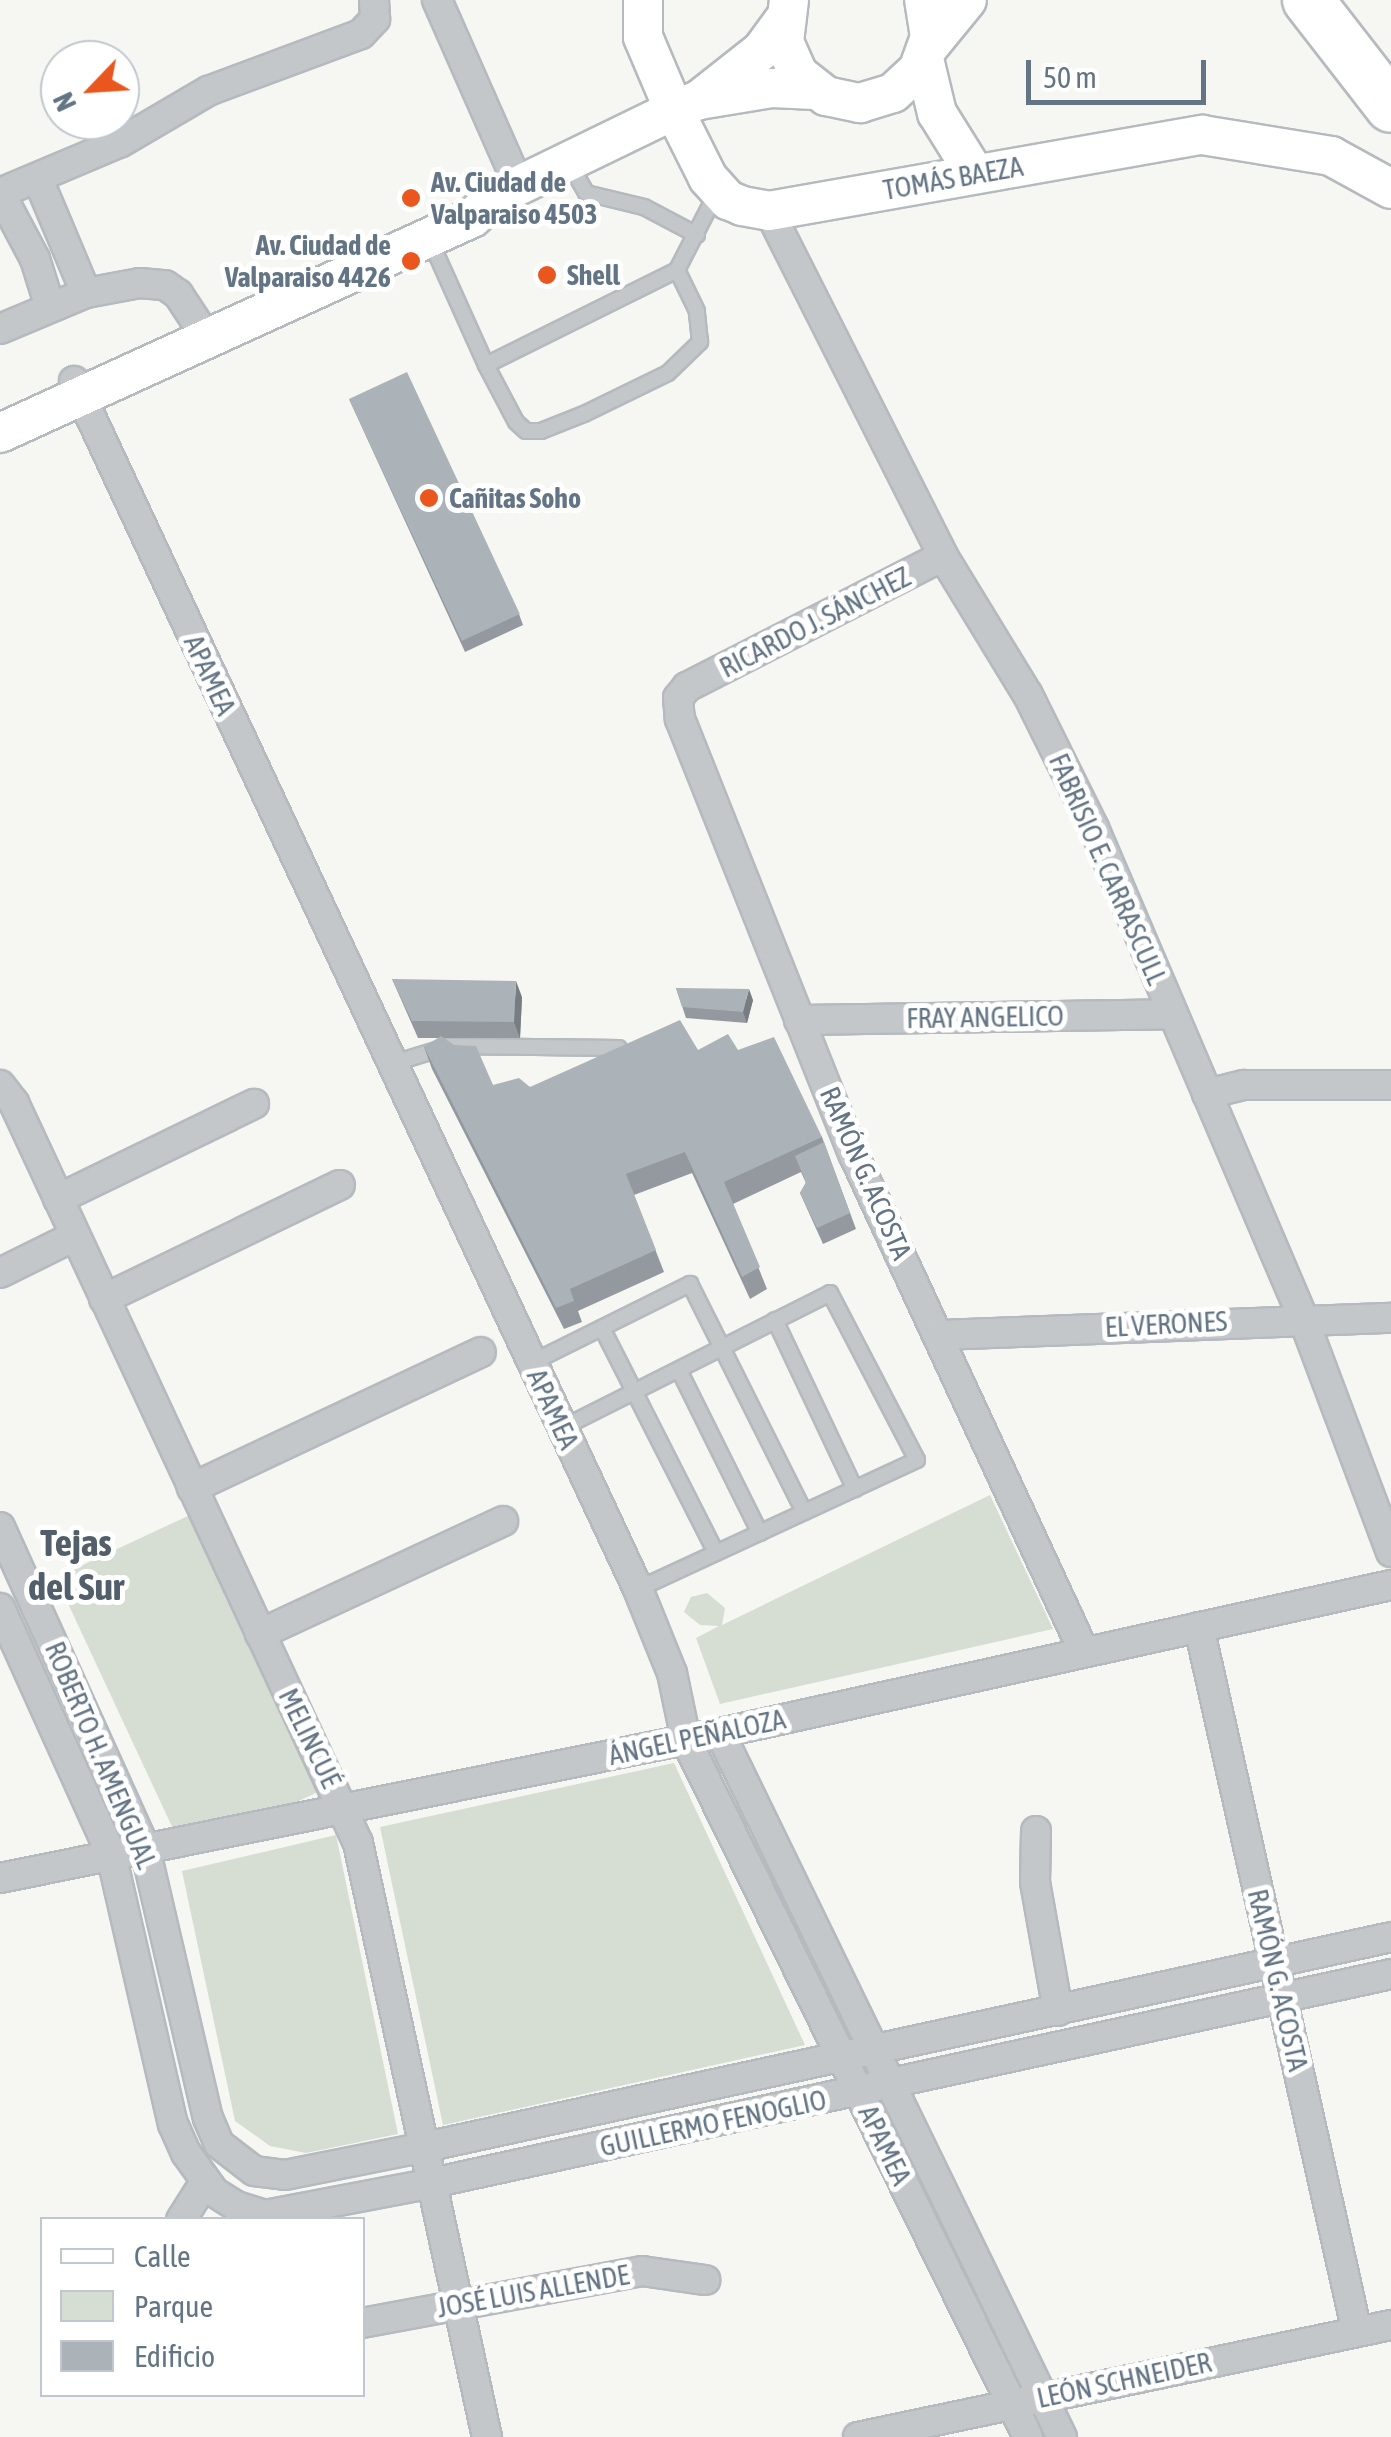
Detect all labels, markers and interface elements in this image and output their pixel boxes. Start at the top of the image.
north arrow [40,40,140,140]
scale bar [1031,40,1211,102]
text: 50 m [1043,60,1097,94]
text: N [47,88,83,116]
street label: TOMÁS BAEZA [880,149,1026,207]
place label: Av. Ciudad de Valparaiso 4503 [431,165,597,231]
marker: Av. Ciudad de Valparaiso 4503 [400,187,422,209]
place label: Av. Ciudad de Valparaiso 4426 [225,228,391,294]
marker: Av. Ciudad de Valparaiso 4426 [400,250,422,272]
place label: Shell [567,258,620,292]
marker: Shell [536,264,558,286]
place label: Cañitas Soho [449,481,581,515]
marker: Cañitas Soho [418,487,440,509]
street label: RICARDO J. SÁNCHEZ [714,559,916,685]
street label: APAMEA [177,630,243,720]
street label: FABRISIO E. CARRASCULL [1042,748,1174,990]
street label: FRAY ANGELICO [906,999,1064,1035]
street label: RAMÓN G. ACOSTA [813,1081,919,1265]
street label: EL VERONES [1104,1304,1228,1344]
street label: APAMEA [520,1364,586,1454]
district label: Tejas del Sur [28,1520,124,1610]
street label: ROBERTO H. AMENGUAL [38,1637,164,1873]
street label: MELINCUÉ [272,1683,348,1793]
street label: ÁNGEL PEÑALOZA [605,1702,789,1772]
street label: RAMÓN G. ACOSTA [1241,1886,1315,2074]
street label: GUILLERMO FENOGLIO [597,2083,829,2163]
street label: APAMEA [851,2100,919,2190]
legend [40,2217,365,2397]
text: Calle [134,2239,191,2273]
street label: JOSÉ LUIS ALLENDE [434,2258,632,2324]
text: Parque [134,2289,213,2323]
text: Edificio [134,2339,215,2373]
street label: LEÓN SCHNEIDER [1034,2345,1214,2415]

